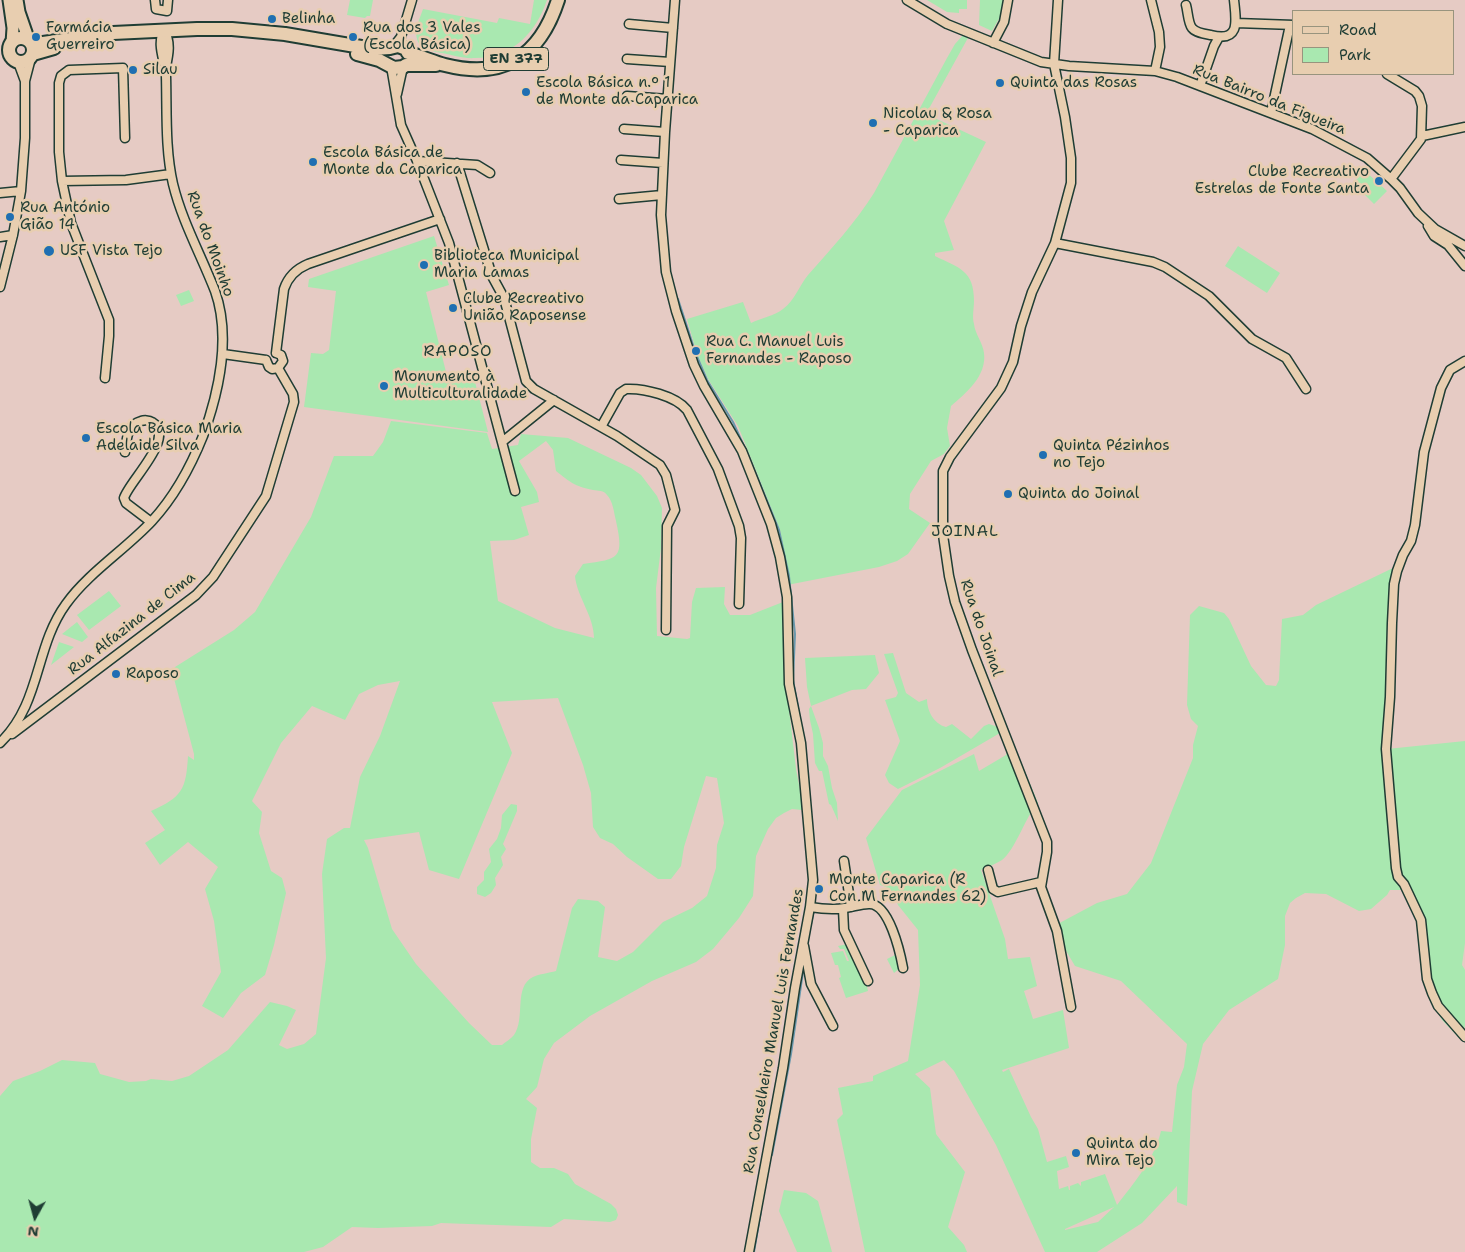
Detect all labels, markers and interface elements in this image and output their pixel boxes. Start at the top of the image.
place label: Belinha [282,10,335,28]
legend [1292,10,1455,75]
marker: Belinha [266,13,278,25]
place label: Farmácia Guerreiro [46,19,115,54]
place label: Rua dos 3 Vales (Escola Básica) [363,19,481,54]
text: Road [1339,20,1377,40]
marker: Farmácia Guerreiro [30,31,42,43]
marker: Rua dos 3 Vales (Escola Básica) [347,31,359,43]
text: Park [1339,45,1371,65]
road number: EN 377 [484,48,548,70]
place label: Silau [143,61,178,79]
street label: Rua Bairro da Figueira [1190,61,1348,139]
marker: Silau [127,64,139,76]
place label: Escola Básica n.º 1 de Monte da Caparica [536,74,698,109]
place label: Quinta das Rosas [1010,74,1137,92]
marker: Quinta das Rosas [994,77,1006,89]
marker: Escola Básica n.º 1 de Monte da Caparica [520,86,532,98]
place label: Nicolau & Rosa - Caparica [883,105,992,140]
marker: Nicolau & Rosa - Caparica [867,117,879,129]
place label: Escola Básica de Monte da Caparica [323,144,462,179]
marker: Escola Básica de Monte da Caparica [307,156,319,168]
place label: Clube Recreativo Estrelas de Fonte Santa [1195,163,1369,198]
marker: Clube Recreativo Estrelas de Fonte Santa [1373,175,1385,187]
street label: Rua do Moinho [183,189,237,299]
place label: Rua António Gião 14 [20,199,110,234]
marker: Rua António Gião 14 [4,211,16,223]
place label: USF Vista Tejo [60,242,163,260]
marker: USF Vista Tejo [42,244,56,258]
place label: Biblioteca Municipal Maria Lamas [434,247,579,282]
marker: Biblioteca Municipal Maria Lamas [418,259,430,271]
place label: Clube Recreativo União Raposense [463,290,586,325]
marker: Clube Recreativo União Raposense [447,302,459,314]
place label: Rua C. Manuel Luis Fernandes - Raposo [706,333,852,368]
district label: RAPOSO [423,342,493,362]
marker: Rua C. Manuel Luis Fernandes - Raposo [690,345,702,357]
place label: Monumento à Multiculturalidade [394,368,527,403]
marker: Monumento à Multiculturalidade [378,380,390,392]
place label: Escola Básica Maria Adelaide Silva [96,420,242,455]
marker: Escola Básica Maria Adelaide Silva [80,432,92,444]
place label: Quinta Pézinhos no Tejo [1053,437,1170,472]
marker: Quinta Pézinhos no Tejo [1037,449,1049,461]
place label: Quinta do Joinal [1018,485,1139,503]
marker: Quinta do Joinal [1002,488,1014,500]
district label: JOINAL [930,522,1000,542]
street label: Rua Alfazina de Cima [65,569,199,679]
street label: Rua do Joinal [956,577,1006,679]
place label: Raposo [126,665,179,683]
marker: Raposo [110,668,122,680]
place label: Monte Caparica (R Con M Fernandes 62) [829,871,986,906]
marker: Monte Caparica (R Con M Fernandes 62) [813,883,825,895]
street label: Rua Conselheiro Manuel Luis Fernandes [740,887,808,1175]
place label: Quinta do Mira Tejo [1086,1135,1157,1170]
marker: Quinta do Mira Tejo [1070,1147,1082,1159]
north arrow [10,1192,60,1242]
text: N [27,1222,40,1241]

